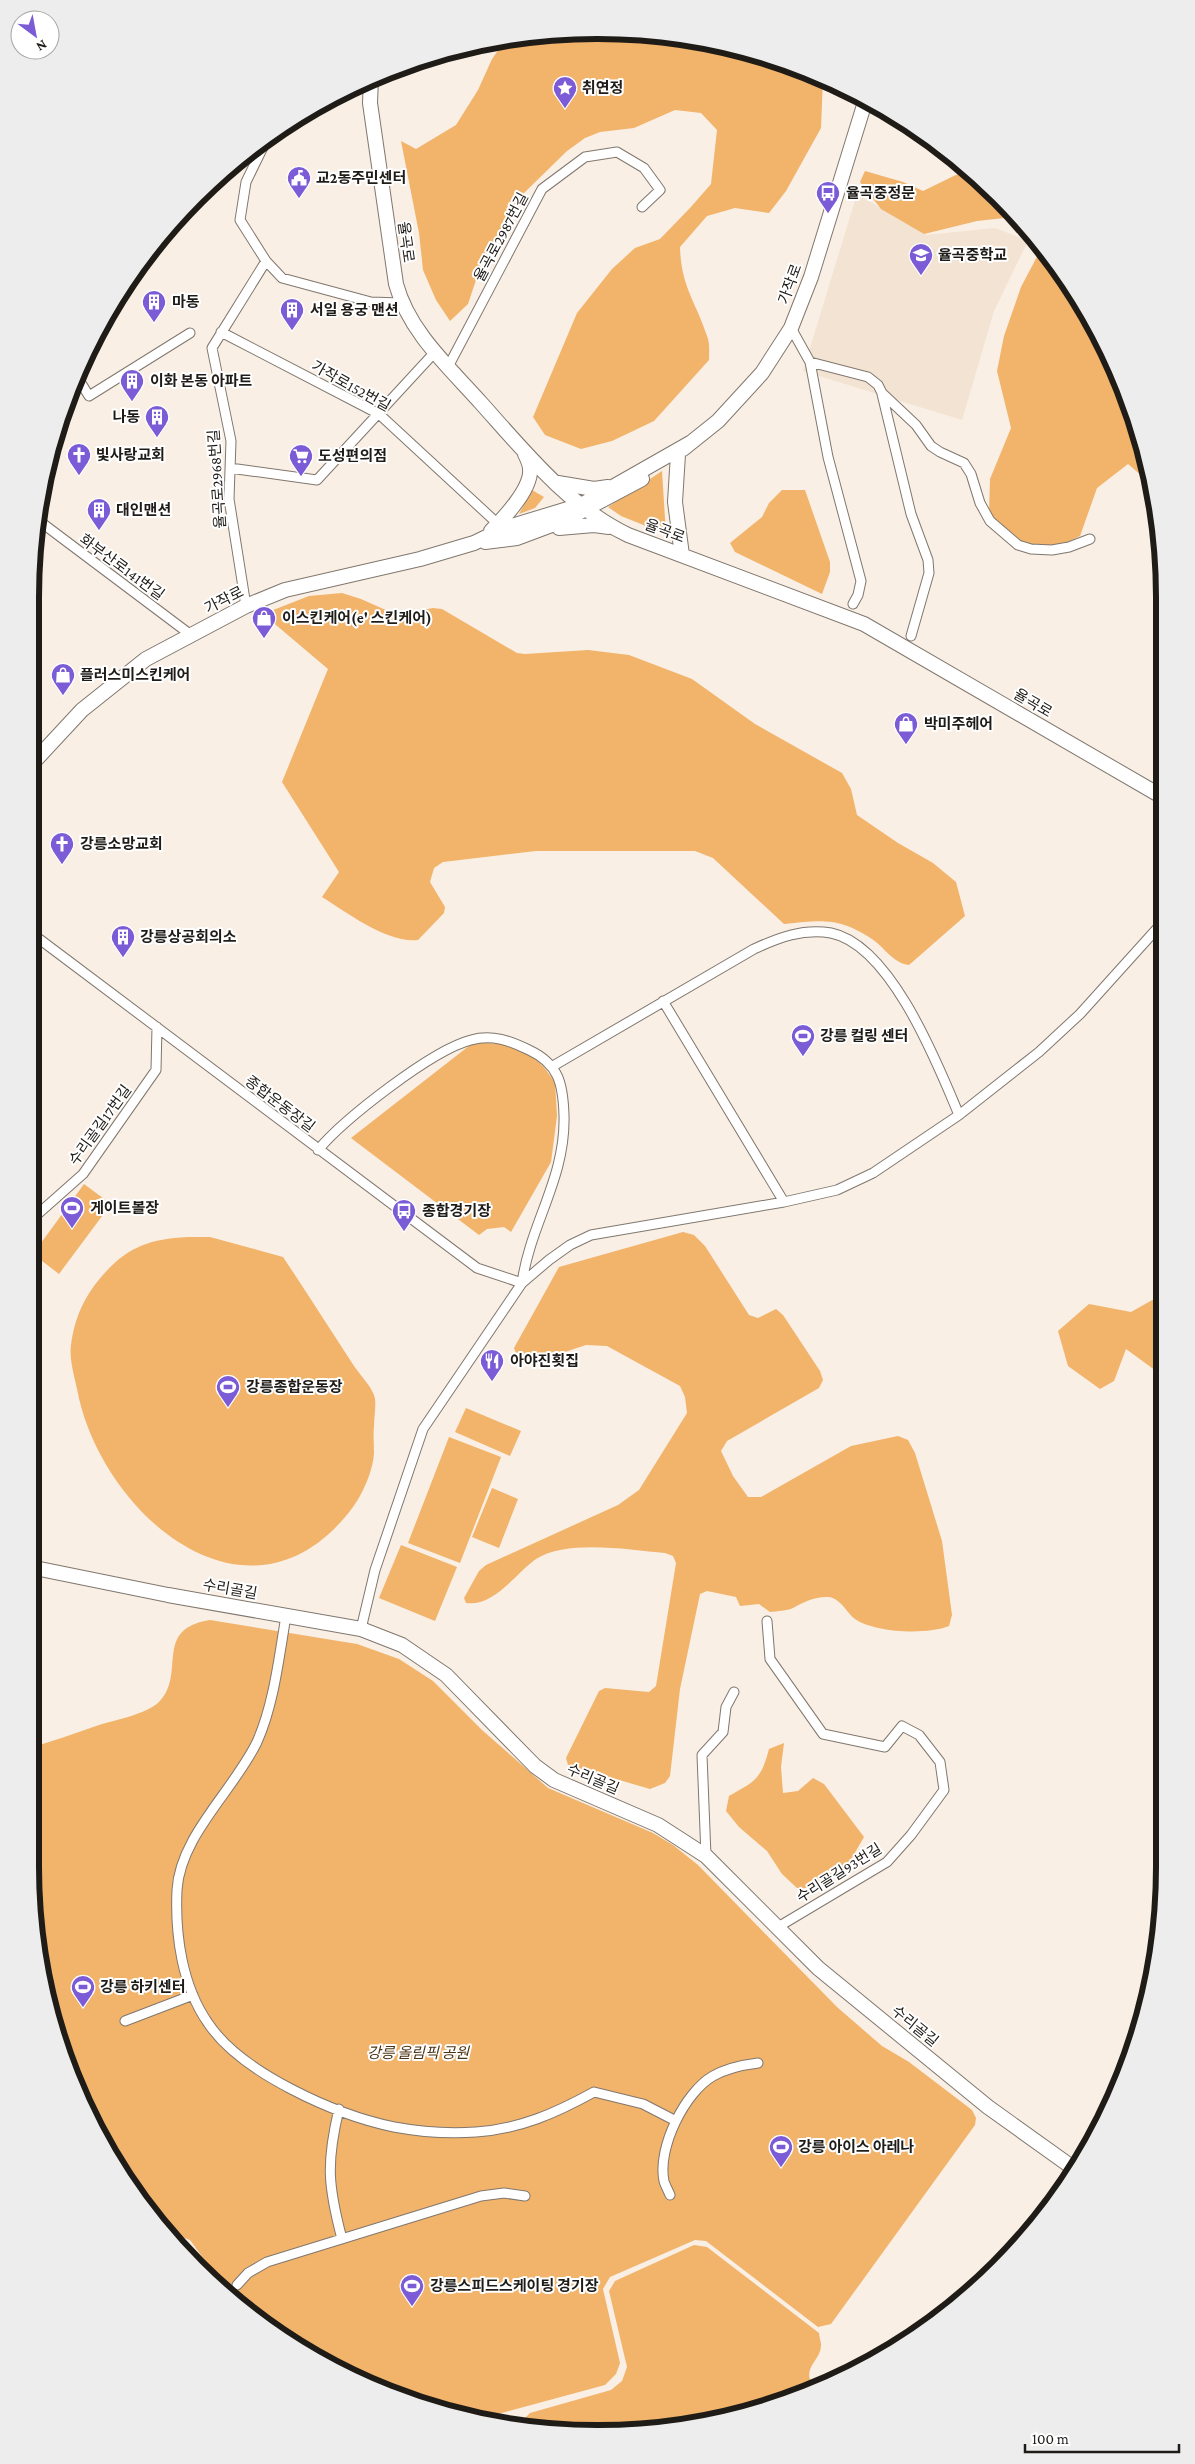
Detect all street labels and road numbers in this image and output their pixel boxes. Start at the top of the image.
street label: 율곡로2987번길 [471,190,531,284]
street label: 율곡로 [395,220,417,264]
street label: 가작로 [775,262,805,306]
street label: 가작로152번길 [309,358,393,414]
street label: 율곡로2968번길 [206,429,228,529]
street label: 율곡로 [643,516,687,546]
street label: 화부산로141번길 [77,531,167,603]
street label: 가작로 [202,583,246,617]
street label: 율곡로 [1011,686,1055,720]
street label: 종합운동장길 [242,1073,318,1135]
street label: 수리골길17번길 [66,1082,134,1168]
street label: 수리골길 [201,1576,259,1602]
street label: 수리골길 [564,1761,622,1797]
street label: 수리골길93번길 [793,1840,885,1906]
street label: 수리골길 [889,2002,941,2050]

